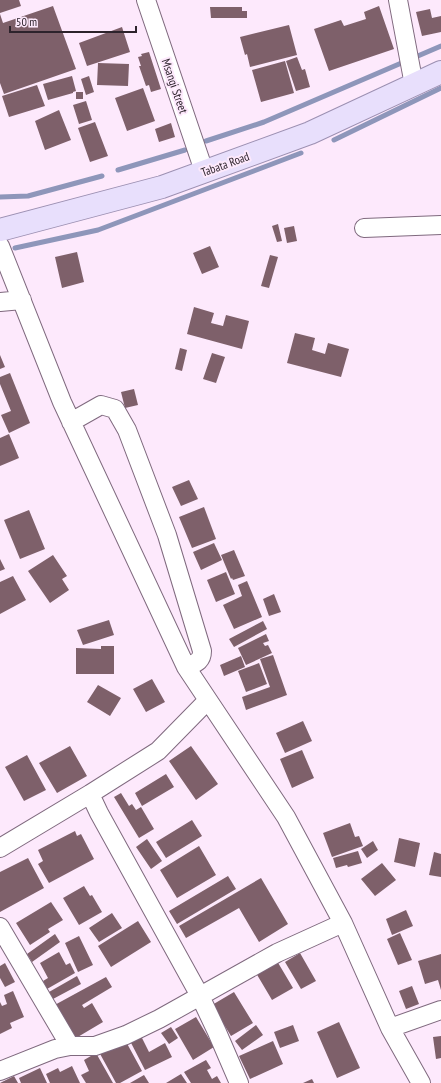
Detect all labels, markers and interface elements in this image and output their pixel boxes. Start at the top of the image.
scale bar [10,8,136,34]
text: 50 m [16,14,37,29]
street label: Msangi Street [159,57,192,116]
street label: Tabata Road [199,148,251,180]

